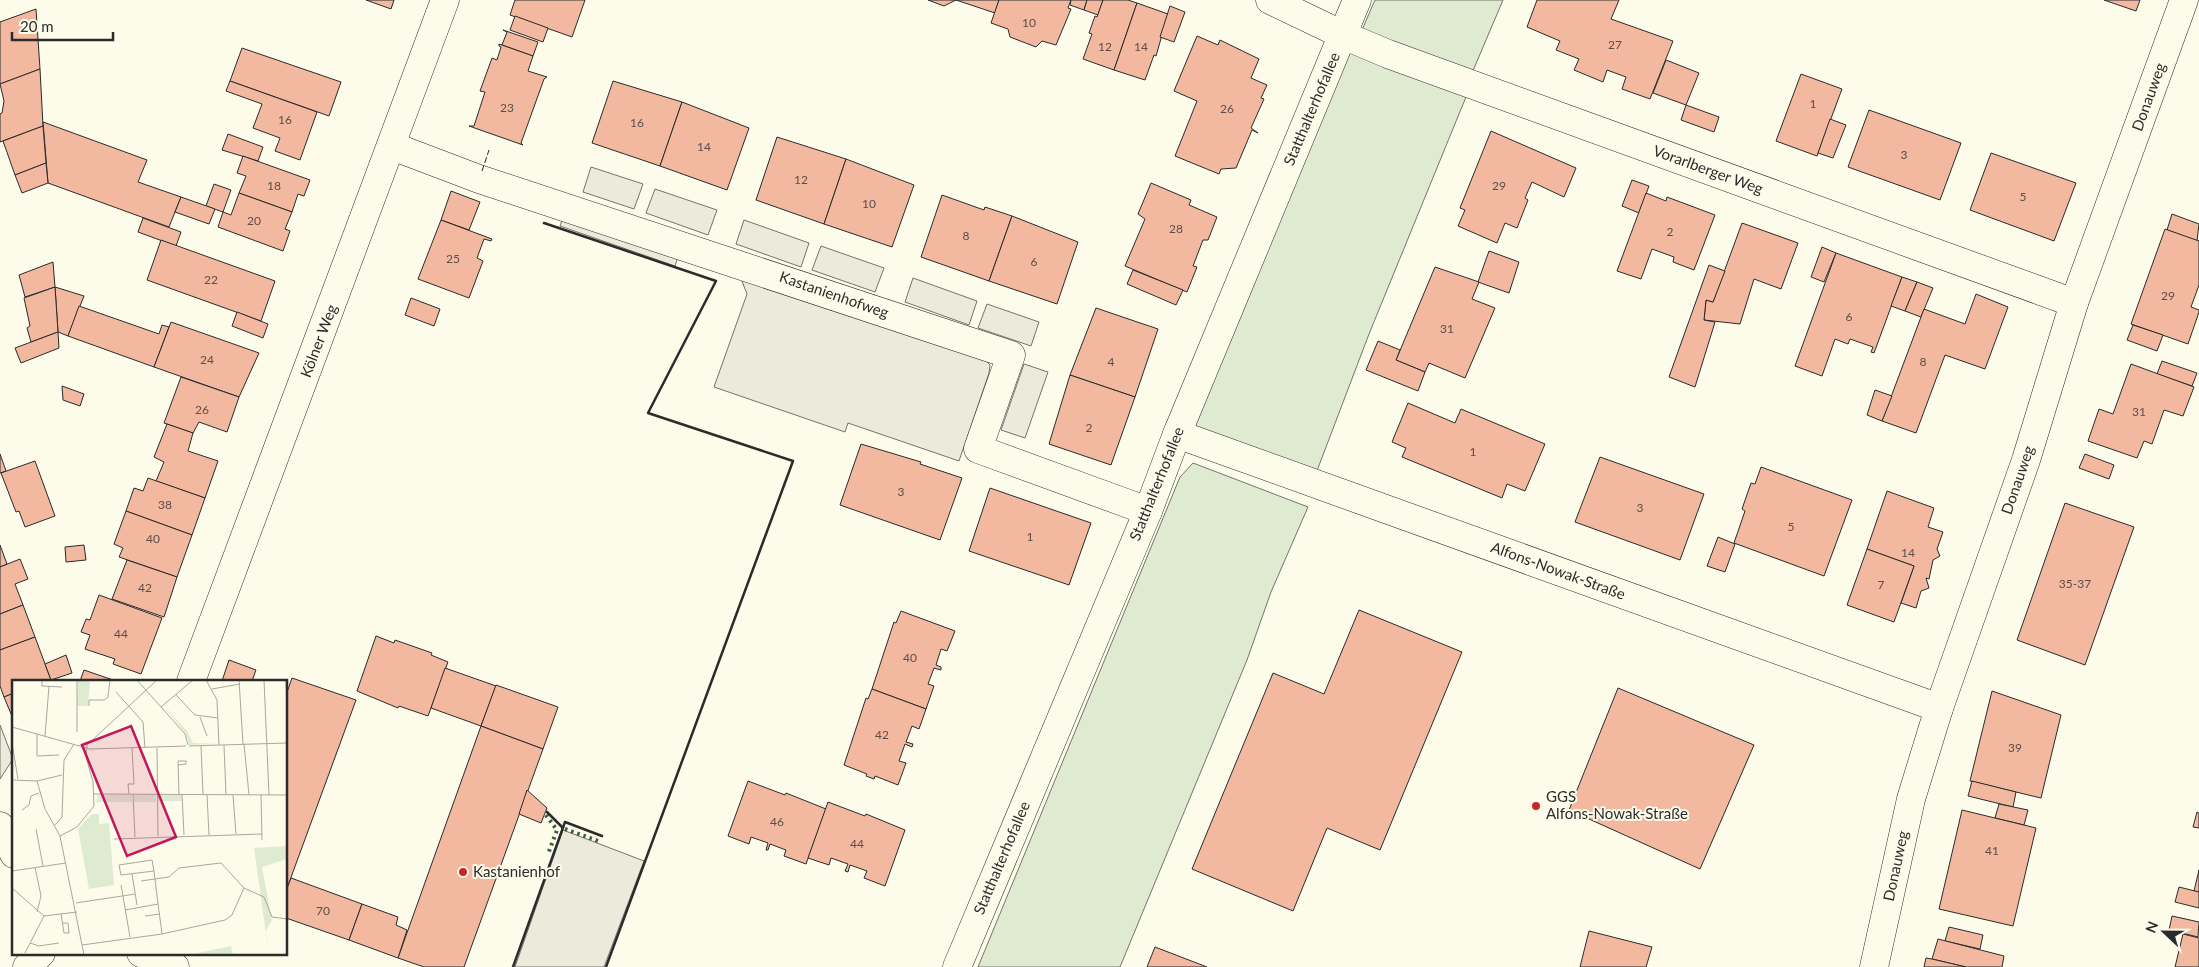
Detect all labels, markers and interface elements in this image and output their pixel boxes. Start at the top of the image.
scale bar [12,10,114,42]
house number: 10 [1022,15,1036,30]
text: 20 m [20,17,54,35]
house number: 27 [1608,37,1622,52]
house number: 12 [1098,39,1112,54]
house number: 14 [1134,39,1148,54]
street label: Statthalterhofallee [1279,49,1343,168]
street label: Donauweg [2127,60,2169,133]
house number: 1 [1810,96,1817,111]
house number: 23 [500,100,514,115]
house number: 26 [1220,101,1234,116]
house number: 16 [278,112,292,127]
house number: 16 [630,115,644,130]
house number: 14 [697,139,711,154]
street label: Vorarlberger Weg [1651,141,1766,197]
house number: 3 [1901,147,1908,162]
house number: 12 [794,172,808,187]
house number: 18 [267,178,281,193]
house number: 29 [1492,178,1506,193]
house number: 5 [2020,189,2027,204]
house number: 10 [862,196,876,211]
house number: 20 [247,213,261,228]
house number: 28 [1169,221,1183,236]
house number: 2 [1667,224,1674,239]
house number: 8 [963,228,970,243]
house number: 25 [446,251,460,266]
house number: 6 [1031,254,1038,269]
street label: Kastanienhofweg [777,267,891,321]
house number: 22 [204,272,218,287]
house number: 29 [2161,288,2175,303]
street label: Kölner Weg [296,301,340,380]
house number: 6 [1846,309,1853,324]
house number: 31 [1440,321,1454,336]
house number: 24 [200,352,214,367]
house number: 4 [1108,354,1115,369]
house number: 8 [1920,354,1927,369]
house number: 26 [195,402,209,417]
house number: 31 [2132,404,2146,419]
house number: 2 [1086,420,1093,435]
street label: Statthalterhofallee [1125,424,1187,543]
street label: Donauweg [1997,443,2037,516]
house number: 1 [1470,444,1477,459]
house number: 3 [898,484,905,499]
house number: 38 [158,497,172,512]
house number: 3 [1637,500,1644,515]
house number: 5 [1788,519,1795,534]
house number: 1 [1027,529,1034,544]
house number: 40 [146,531,160,546]
street label: Alfons-Nowak-Straße [1489,537,1628,603]
house number: 14 [1901,545,1915,560]
house number: 35-37 [2059,576,2091,591]
house number: 7 [1878,577,1885,592]
house number: 42 [138,580,152,595]
house number: 44 [114,626,128,641]
house number: 40 [903,650,917,665]
inset map [12,680,288,954]
house number: 42 [875,727,889,742]
house number: 39 [2008,740,2022,755]
place label: GGS Alfons-Nowak-Straße [1546,787,1688,822]
street label: Statthalterhofallee [969,798,1033,917]
marker: GGS Alfons-Nowak-Straße [1530,800,1542,812]
house number: 46 [770,814,784,829]
street label: Donauweg [1879,829,1911,903]
house number: 44 [850,836,864,851]
house number: 41 [1985,843,1999,858]
place label: Kastanienhof [473,862,561,880]
marker: Kastanienhof [457,866,469,878]
house number: 70 [316,903,330,918]
north arrow [2139,907,2189,957]
text: N [2142,919,2161,935]

